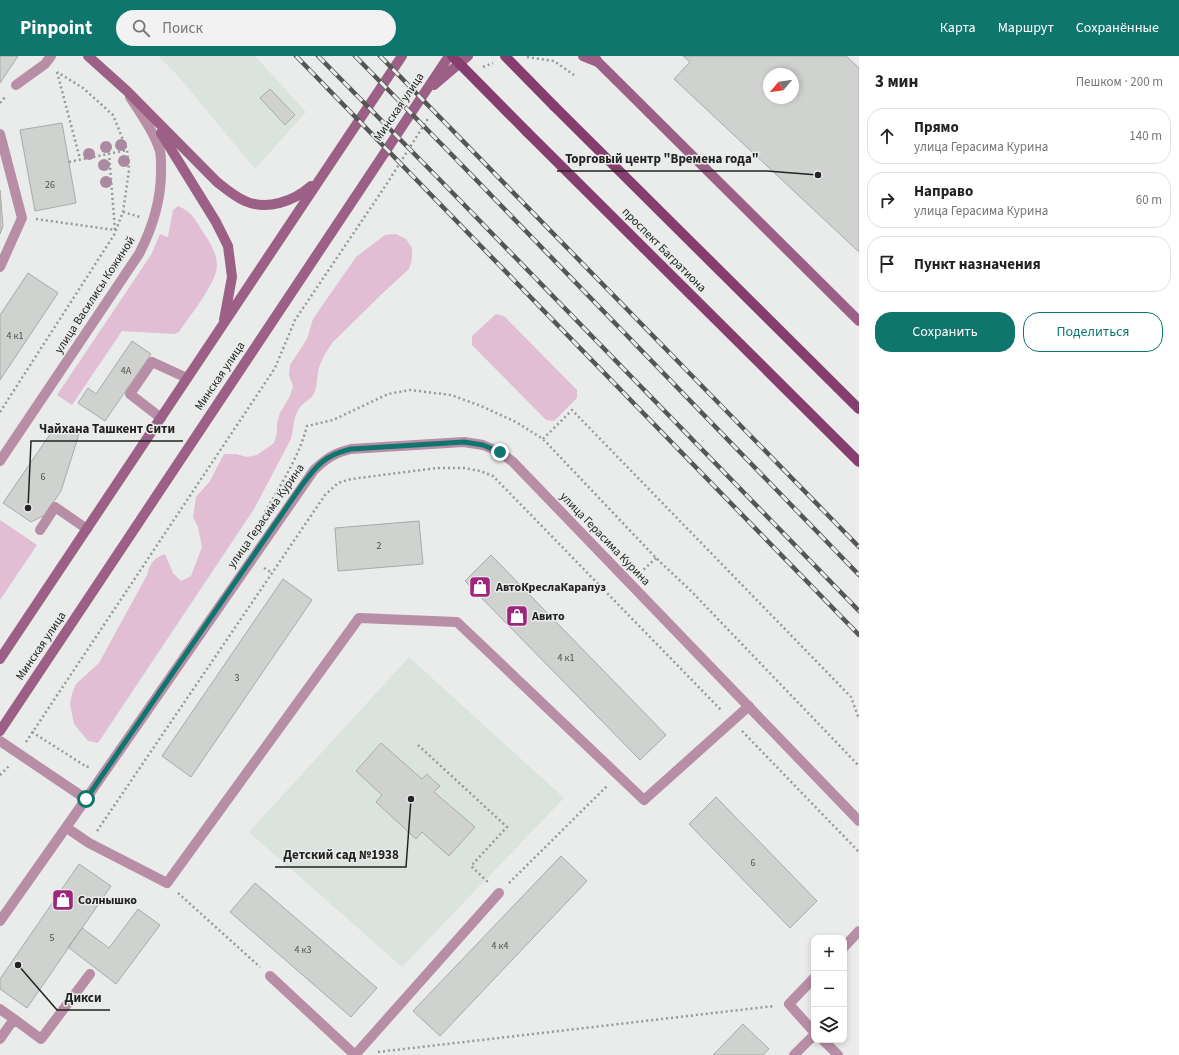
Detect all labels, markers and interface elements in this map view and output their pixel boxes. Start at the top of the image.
search box [116,10,396,46]
text: Pinpoint [20,15,92,42]
icon: search [130,17,152,39]
text: Поиск [162,18,203,39]
text: Карта [940,18,976,38]
text: Маршрут [998,18,1054,38]
text: Сохранённые [1076,18,1159,38]
north arrow [763,68,799,104]
street label: Минская улица [370,69,428,145]
text: 3 мин [875,70,918,94]
text: Пешком · 200 m [1076,73,1163,91]
text: Прямо [914,117,959,138]
icon: ahead [876,125,898,147]
text: 140 m [1129,127,1162,145]
text: улица Герасима Курина [914,138,1048,156]
callout: Торговый центр "Времена года" [557,146,767,171]
text: Торговый центр "Времена года" [565,150,759,168]
house number: 26 [45,178,55,192]
text: Направо [914,181,973,202]
icon: right [876,189,898,211]
text: 60 m [1136,191,1162,209]
text: улица Герасима Курина [914,202,1048,220]
street label: проспект Багратиона [618,204,710,296]
street label: улица Василисы Кожиной [51,233,139,357]
icon: arrive [876,253,898,275]
text: Пункт назначения [914,254,1041,275]
button: Сохранить [875,312,1015,352]
button: Поделиться [1023,312,1163,352]
house number: 4 к1 [7,329,23,343]
street label: Минская улица [191,338,249,414]
house number: 4А [121,364,132,378]
callout: Чайхана Ташкент Сити [31,416,183,441]
text: Чайхана Ташкент Сити [39,420,175,438]
route end [491,443,509,461]
street label: улица Герасима Курина [223,460,309,572]
house number: 6 [41,470,46,484]
street label: улица Герасима Курина [556,489,654,589]
house number: 2 [377,539,382,553]
shop icon: АвтоКреслаКарапуз [467,574,493,600]
place label: АвтоКреслаКарапуз [495,579,606,596]
shop icon: Авито [504,603,530,629]
street label: Минская улица [12,608,70,684]
place label: Авито [531,608,565,625]
house number: 4 к1 [558,651,574,665]
house number: 3 [235,671,240,685]
route start [77,790,95,808]
callout: Детский сад №1938 [275,842,406,867]
text: Детский сад №1938 [283,846,399,864]
house number: 6 [751,856,756,870]
shop icon: Солнышко [50,887,76,913]
place label: Солнышко [78,892,137,909]
house number: 5 [50,931,55,945]
map controls [811,935,847,1043]
button: + [811,935,847,971]
house number: 4 к4 [492,939,508,953]
house number: 4 к3 [295,943,311,957]
button: − [811,971,847,1007]
callout: Дикси [57,985,110,1010]
text: Дикси [65,989,101,1007]
button: layers [811,1007,847,1043]

